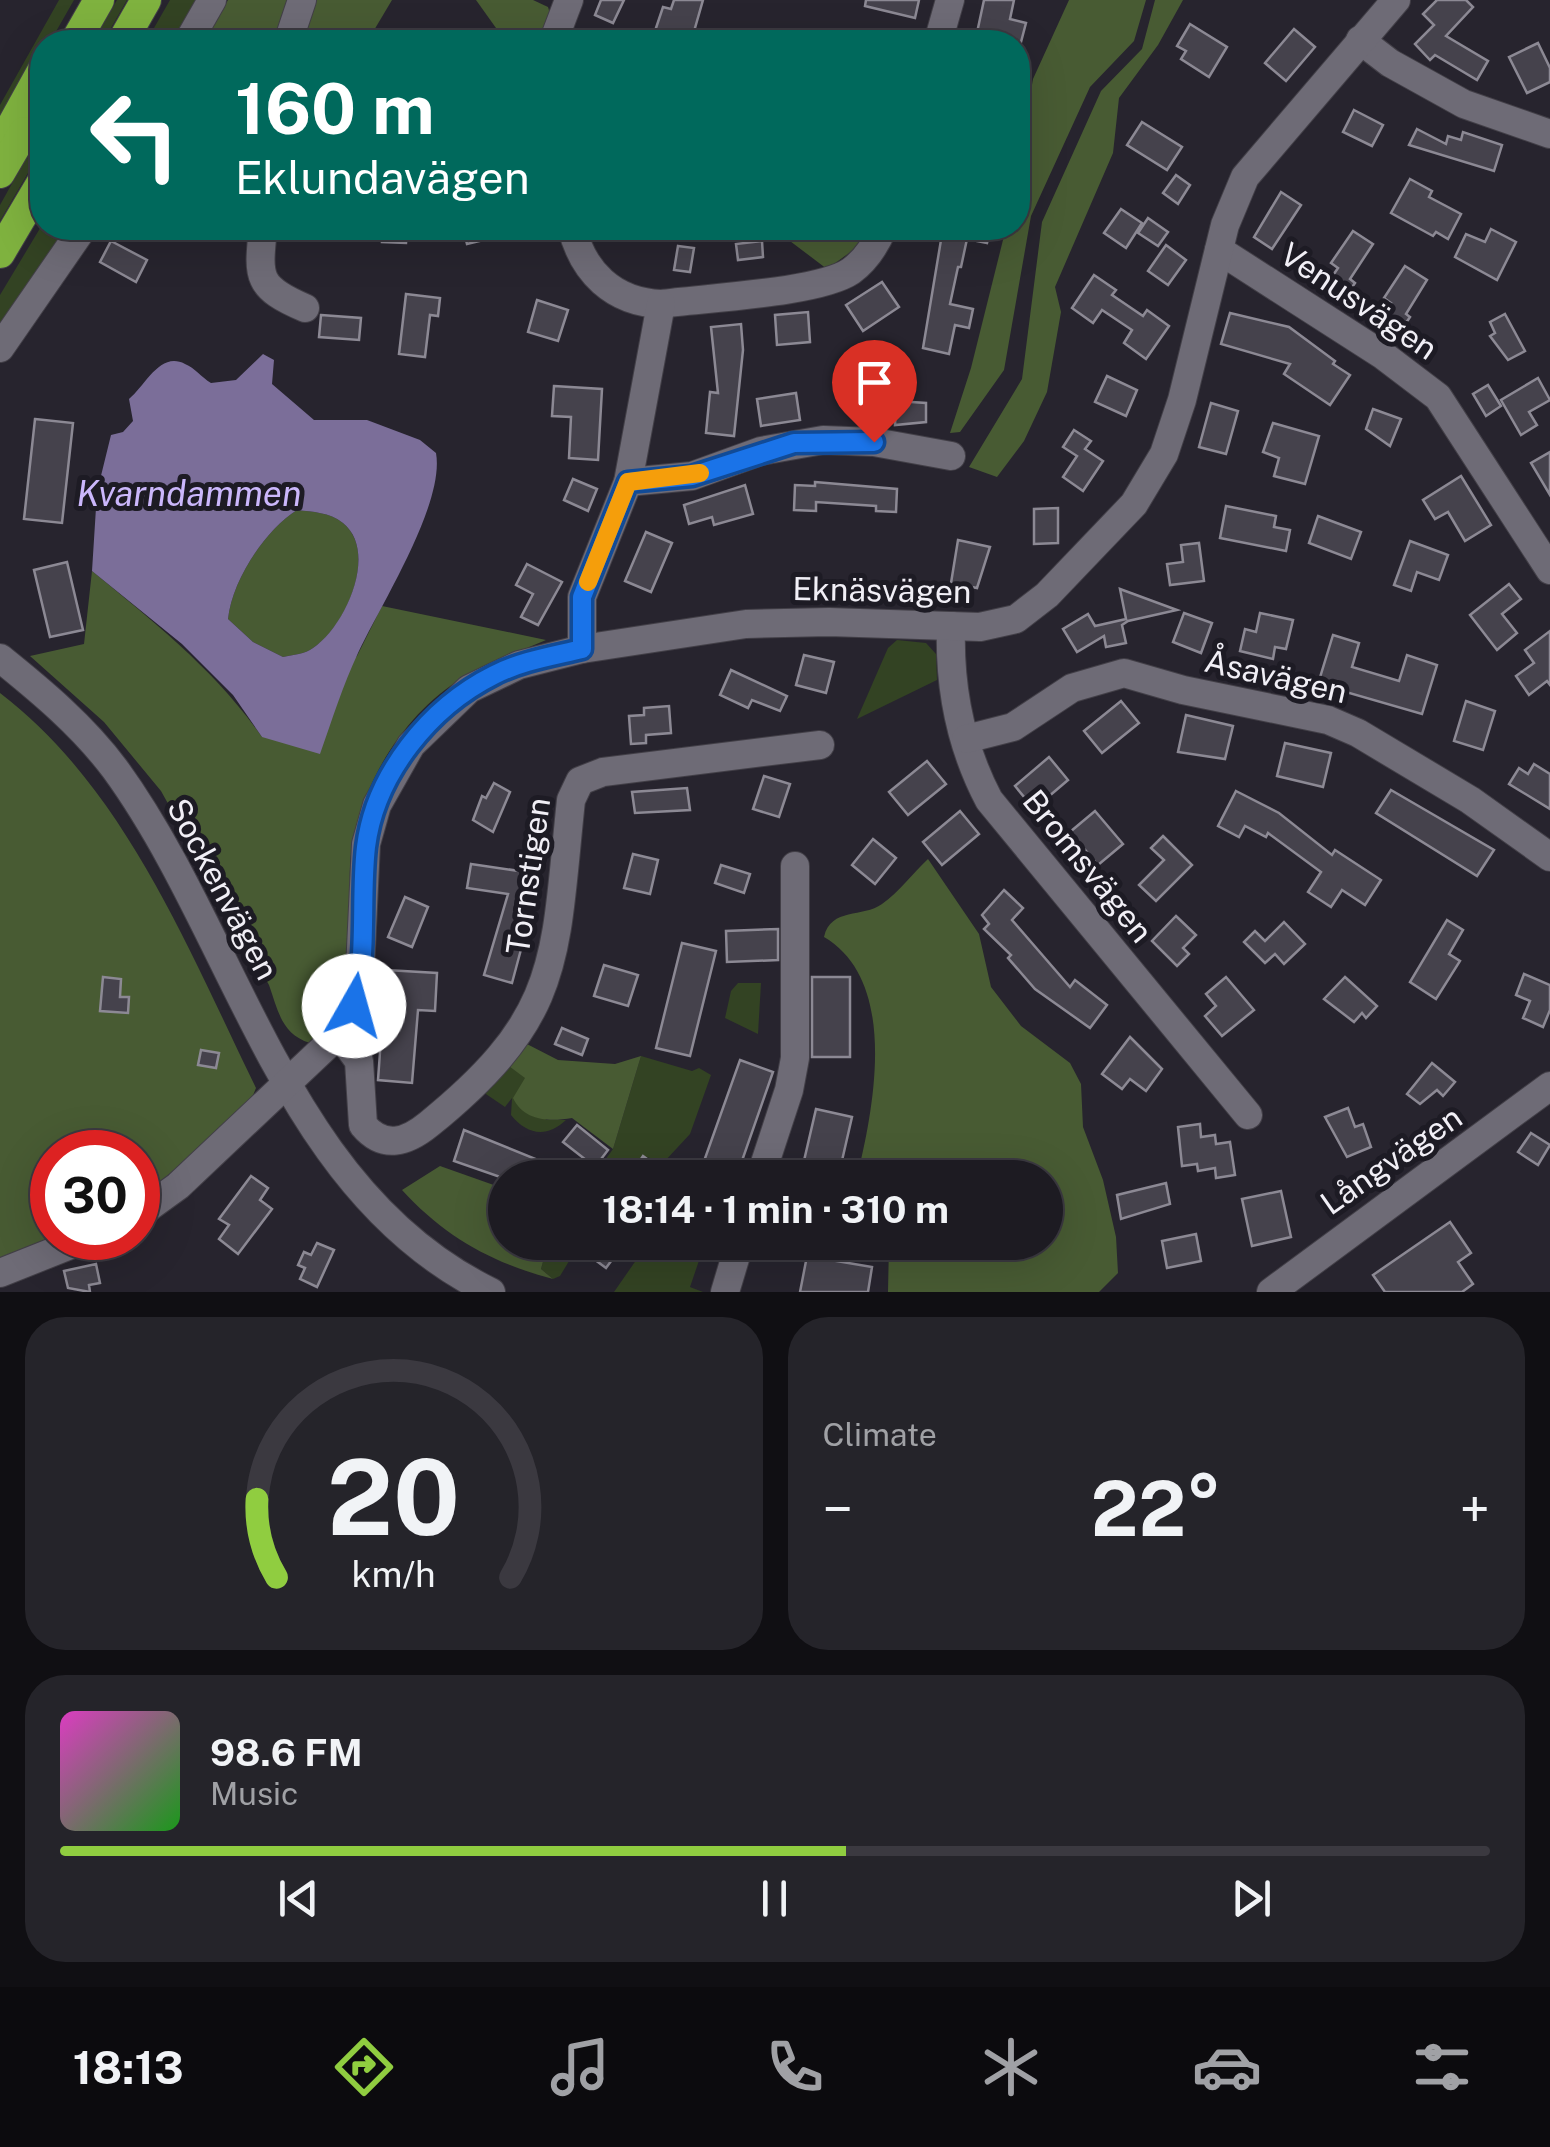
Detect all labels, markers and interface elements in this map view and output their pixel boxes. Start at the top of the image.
text: 160 m [235,67,435,150]
icon: left [70,70,200,200]
text: Eklundavägen [235,151,530,204]
street label: Venusvägen [1274,235,1444,367]
pin [832,340,917,443]
icon: arrive [847,355,902,410]
water label: Kvarndammen [77,473,301,514]
street label: Eknäsvägen [792,570,972,610]
street label: Åsavägen [1201,640,1351,710]
street label: Bromsvägen [1015,783,1161,949]
street label: Sockenvägen [160,792,286,986]
street label: Tornstigen [499,795,557,957]
position arrow [302,954,406,1058]
street label: Långvägen [1313,1098,1469,1222]
speed limit sign: 30 [30,1130,160,1260]
text: 18:14 · 1 min · 310 m [602,1187,949,1232]
text: Climate [823,1416,937,1453]
text: 20 [327,1436,460,1558]
text: 22° [1091,1465,1222,1553]
text: − [823,1477,853,1541]
text: + [1460,1477,1490,1541]
text: km/h [352,1553,436,1595]
text: 98.6 FM [210,1730,363,1775]
text: Music [210,1775,298,1812]
icon: previous [271,1871,326,1926]
icon: pause [747,1871,802,1926]
icon: next [1224,1871,1279,1926]
icon: directions [329,2032,399,2102]
icon: music [545,2032,615,2102]
icon: phone [760,2032,830,2102]
icon: climate [976,2032,1046,2102]
icon: car [1192,2032,1262,2102]
icon: filters [1407,2032,1477,2102]
text: 18:13 [73,2041,184,2094]

